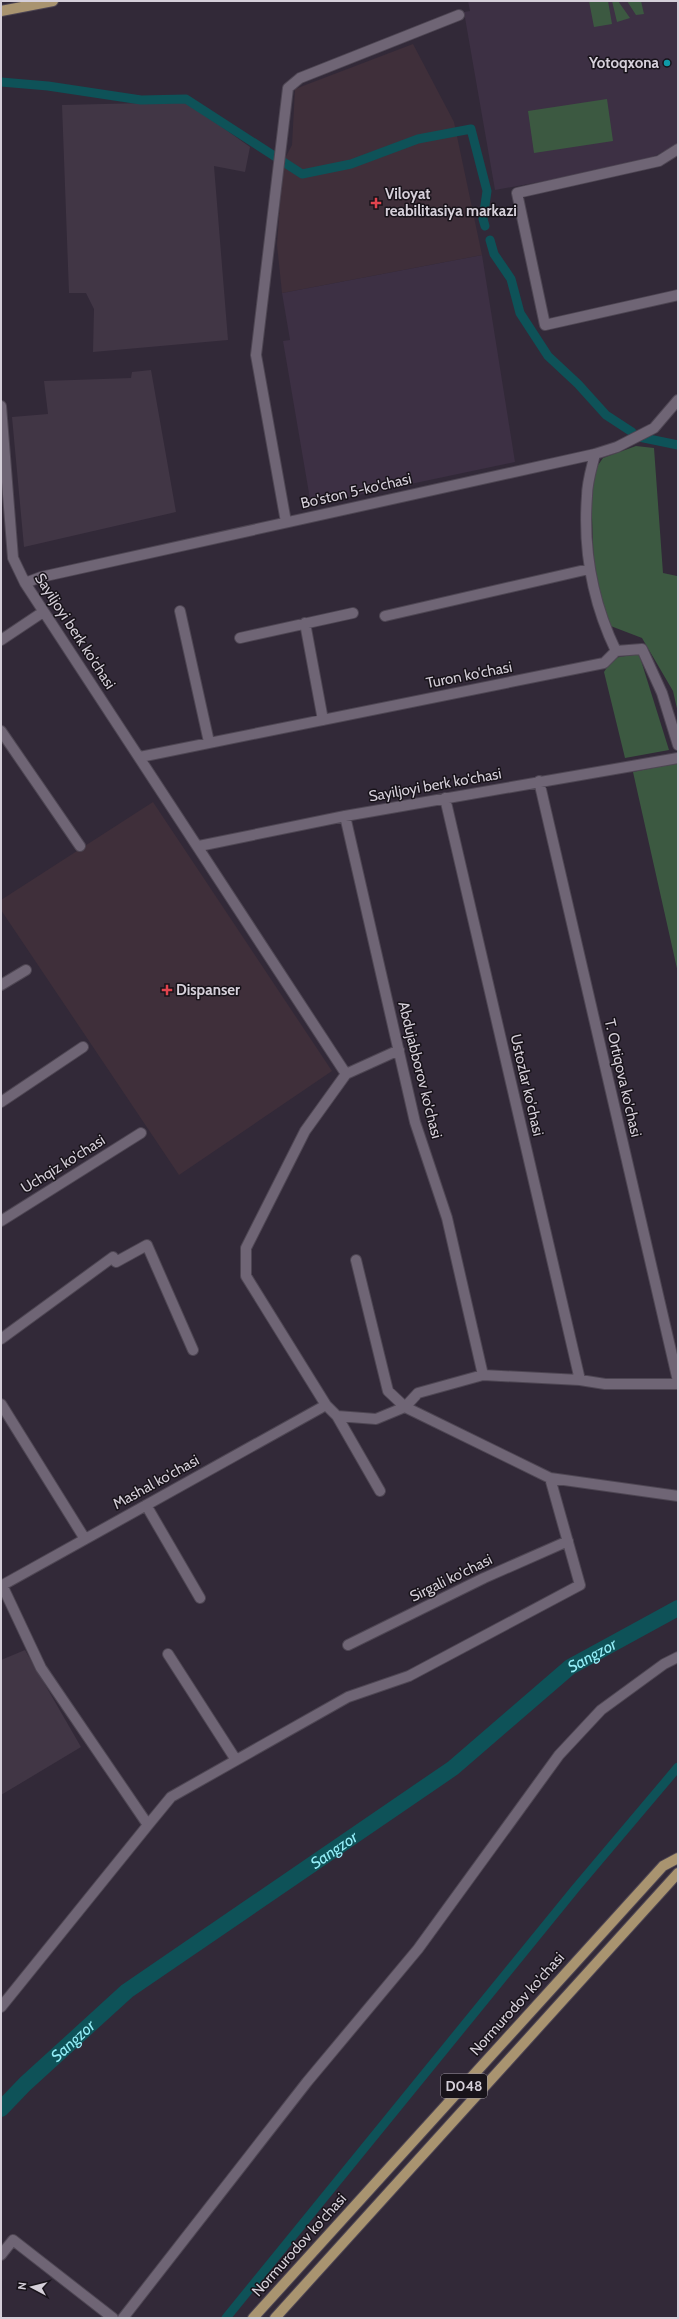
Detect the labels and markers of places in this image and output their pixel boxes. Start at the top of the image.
place label: Yotoqxona [588,54,660,72]
marker: Yotoqxona [662,58,672,68]
place label: Viloyat reabilitasiya markazi [385,185,517,220]
marker: Viloyat reabilitasiya markazi [370,197,382,209]
place label: Dispanser [176,981,240,999]
marker: Dispanser [161,984,173,996]

